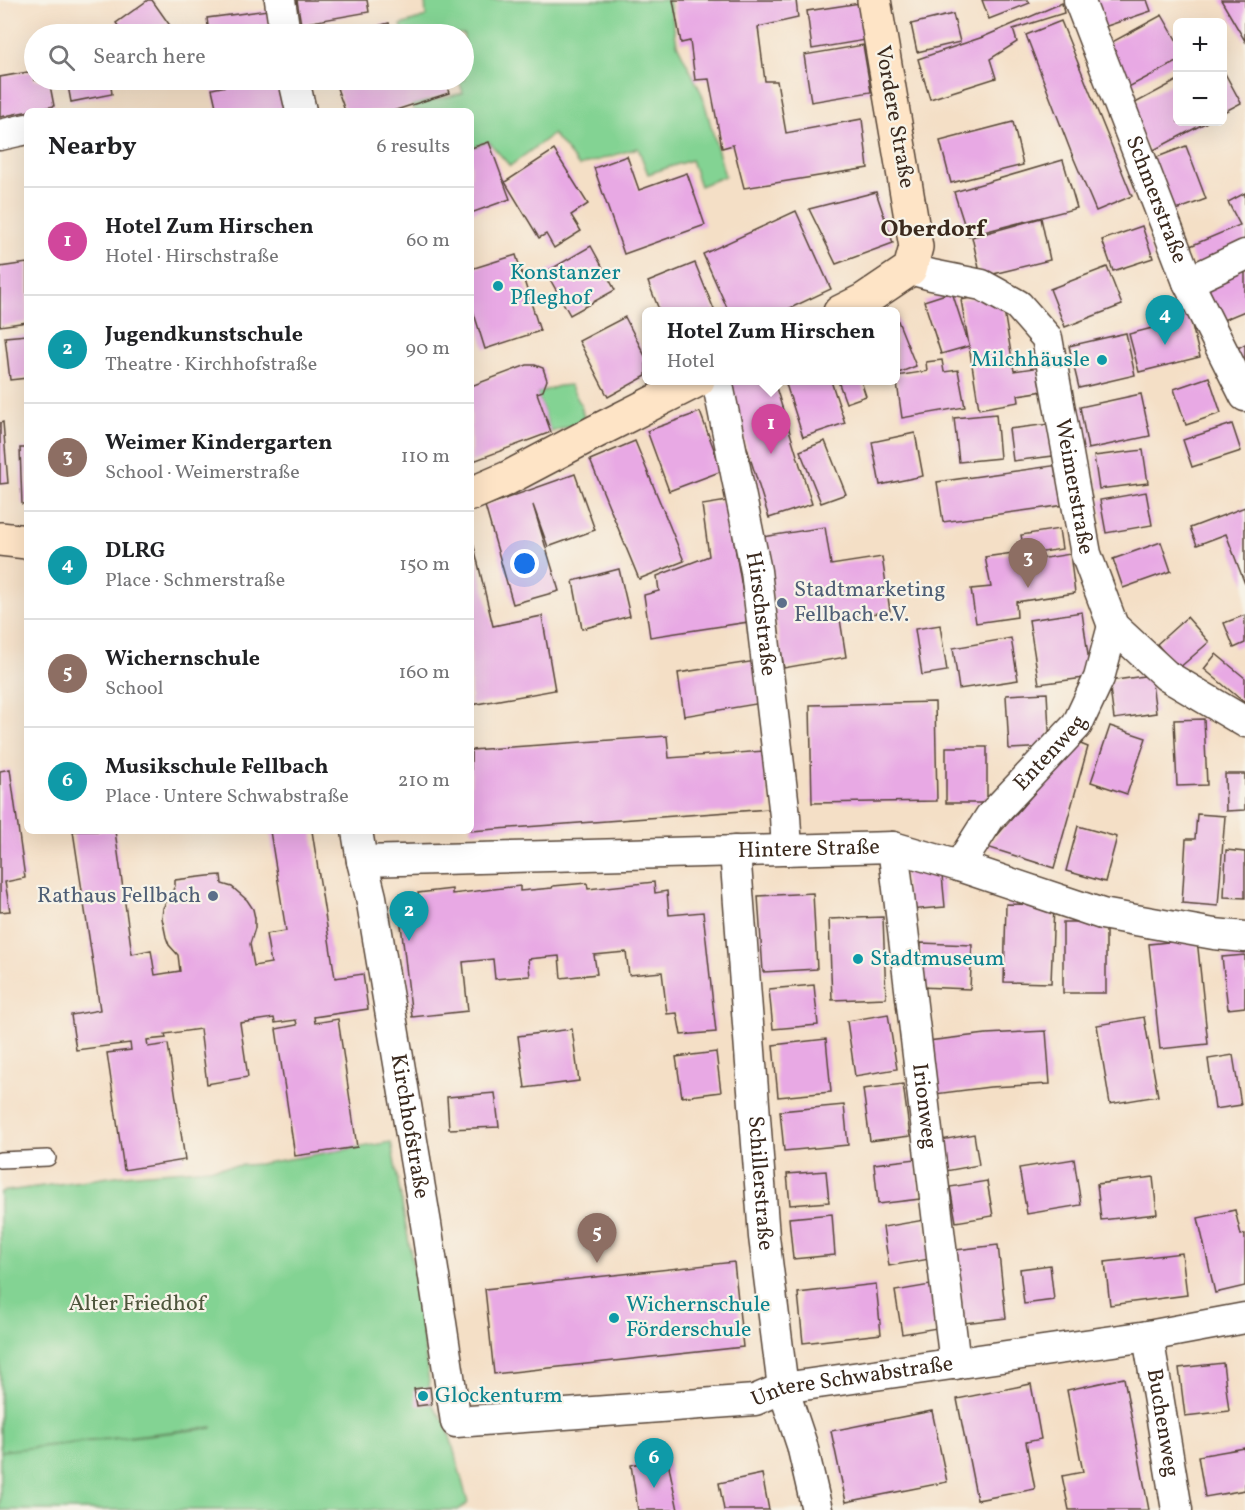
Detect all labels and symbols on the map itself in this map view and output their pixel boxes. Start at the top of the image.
street label: Vordere Straße [866,43,922,191]
street label: Schmerstraße [1117,131,1195,268]
district label: Oberdorf [880,213,988,247]
place label: Konstanzer Pfleghof [510,258,621,314]
marker: Konstanzer Pfleghof [491,279,505,293]
pin: 4 [1146,296,1184,345]
place label: Milchhäusle [971,345,1090,376]
marker: Milchhäusle [1095,353,1109,367]
pin: 1 [752,404,790,454]
street label: Weimerstraße [1046,416,1101,557]
pin: 3 [1008,538,1048,588]
your location [510,549,539,578]
street label: Hirschstraße [737,549,784,678]
place label: Stadtmarketing Fellbach e.V. [794,575,945,631]
marker: Stadtmarketing Fellbach e.V. [775,596,789,610]
street label: Entenweg [1007,710,1095,798]
street label: Hintere Straße [737,832,880,867]
place label: Rathaus Fellbach [37,881,201,912]
marker: Rathaus Fellbach [206,889,220,903]
pin: 2 [390,892,428,941]
place label: Stadtmuseum [870,944,1005,975]
marker: Stadtmuseum [851,952,865,966]
street label: Kirchhofstraße [382,1051,437,1201]
street label: Irionweg [904,1062,945,1151]
street label: Schillerstraße [739,1115,781,1252]
pin: 5 [578,1214,616,1263]
park label: Alter Friedhof [69,1289,208,1320]
place label: Wichernschule Förderschule [626,1290,770,1346]
marker: Wichernschule Förderschule [607,1311,621,1325]
street label: Untere Schwabstraße [747,1348,955,1415]
street label: Buchenweg [1138,1366,1187,1479]
place label: Glockenturm [435,1381,563,1412]
marker: Glockenturm [416,1389,430,1403]
pin: 6 [634,1438,674,1488]

